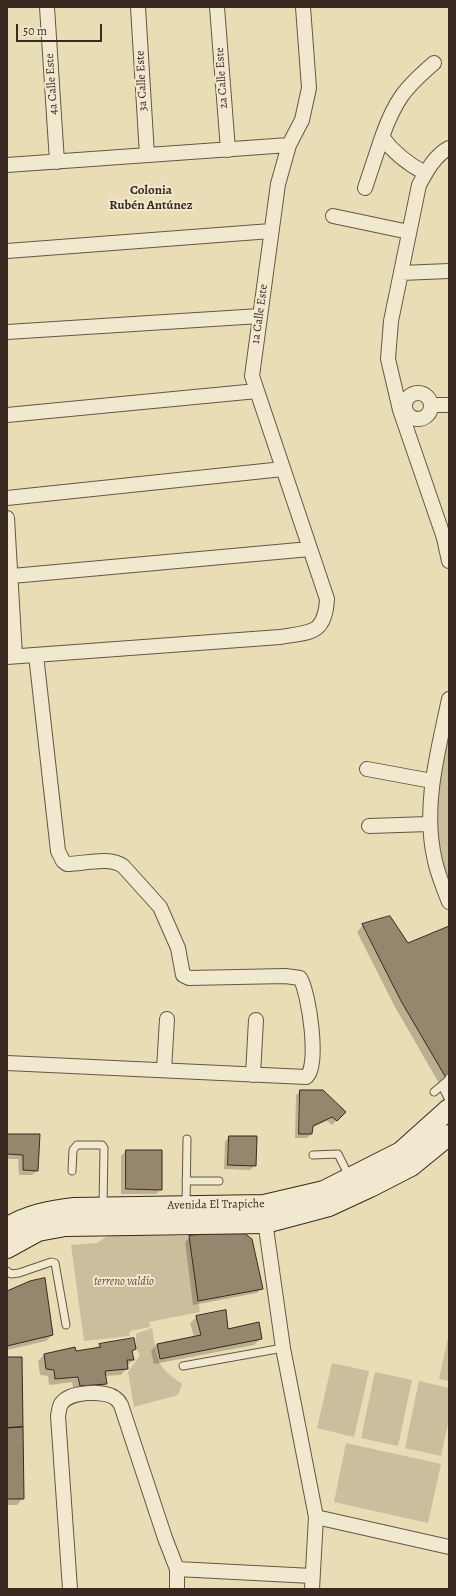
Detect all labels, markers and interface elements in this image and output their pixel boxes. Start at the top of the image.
scale bar [18,16,104,42]
text: 50 m [23,23,47,39]
street label: 2a Calle Este [213,47,231,109]
street label: 3a Calle Este [133,50,151,112]
street label: 4a Calle Este [43,53,61,115]
district label: Colonia Rubén Antúnez [109,183,193,214]
street label: 1a Calle Este [249,283,271,345]
street label: Avenida El Trapiche [167,1197,265,1213]
park label: terreno valdío [94,1275,154,1289]

